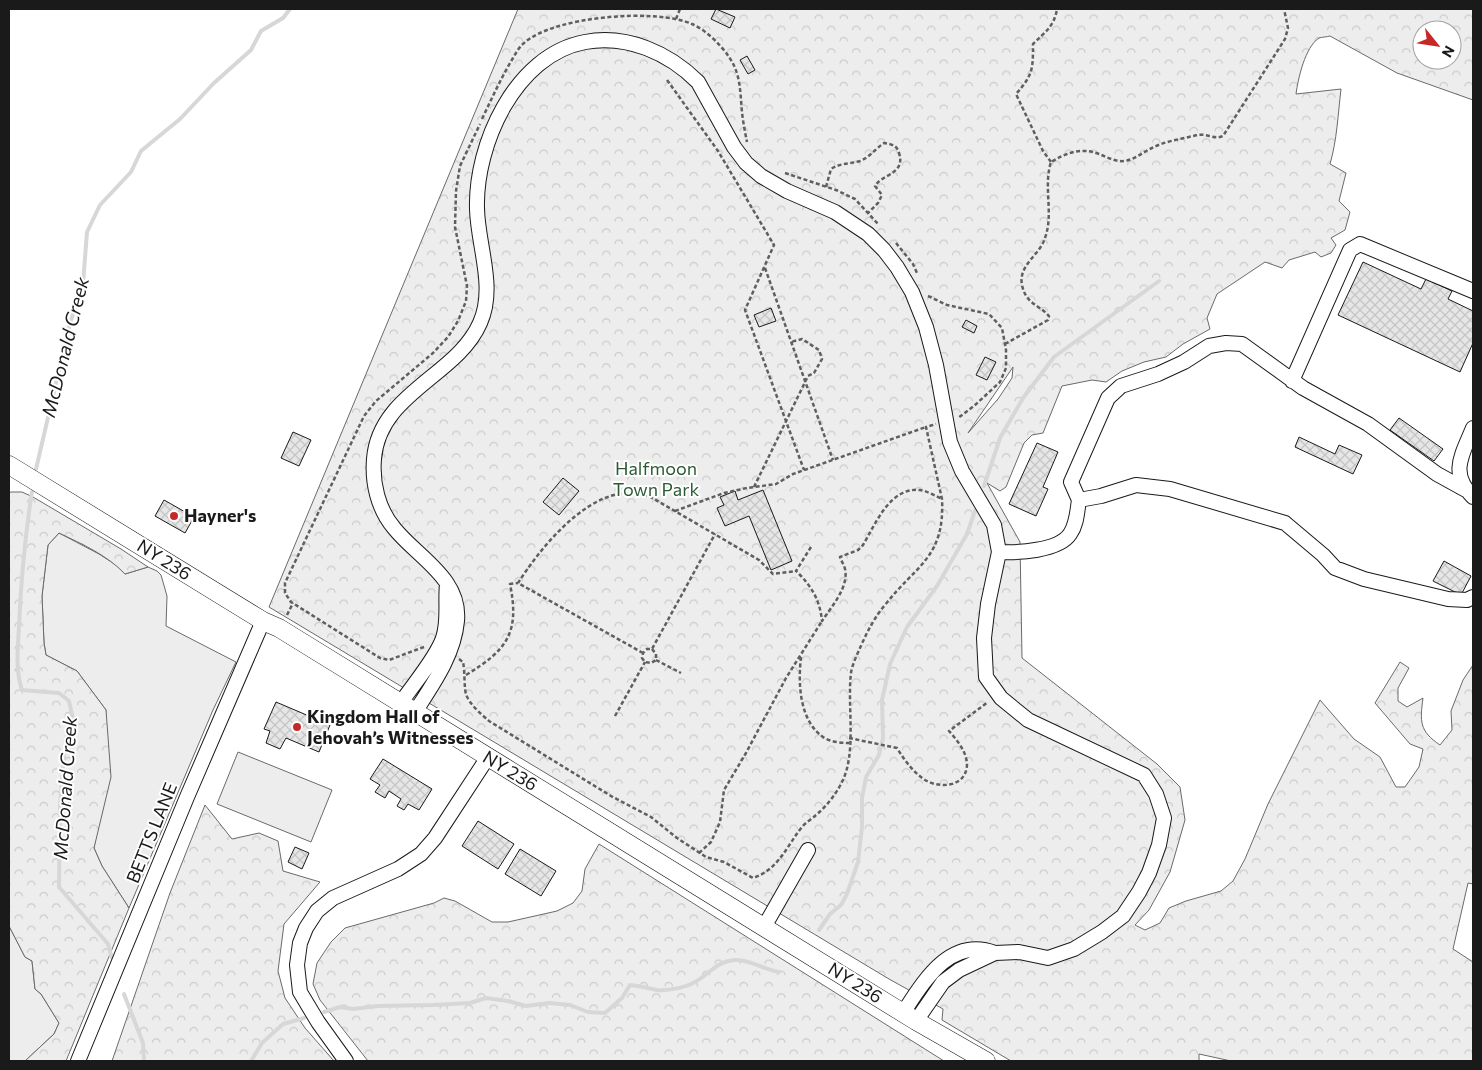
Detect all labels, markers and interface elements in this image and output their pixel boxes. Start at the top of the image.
north arrow [1412,20,1462,70]
text: N [1439,43,1459,61]
water label: McDonald Creek [36,274,93,419]
park label: Halfmoon Town Park [613,457,699,500]
place label: Hayner's [184,504,256,526]
marker: Hayner's [168,510,180,522]
street label: NY 236 [133,534,196,584]
place label: Kingdom Hall of Jehovah’s Witnesses [307,705,474,748]
water label: McDonald Creek [48,715,81,860]
marker: Kingdom Hall of Jehovah’s Witnesses [291,721,303,733]
street label: NY 236 [479,745,542,795]
street label: BETTS LANE [121,779,181,886]
street label: NY 236 [824,957,887,1007]

